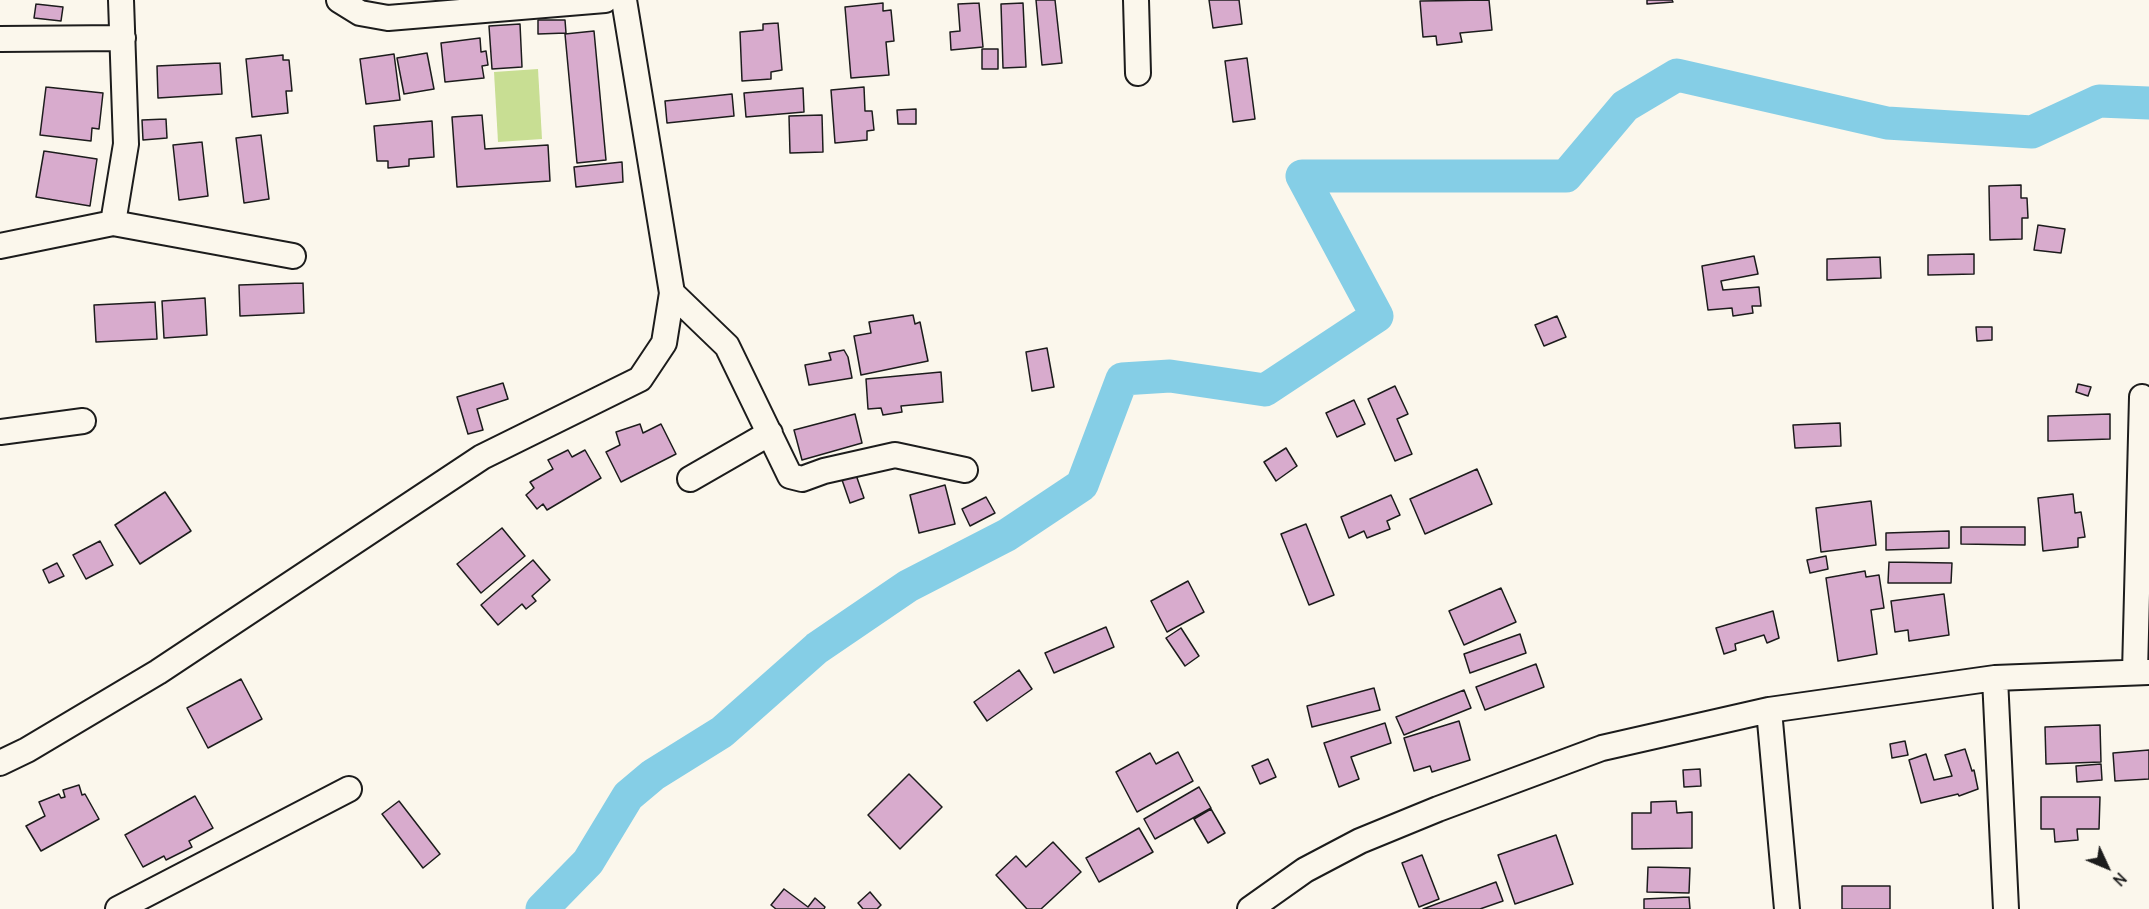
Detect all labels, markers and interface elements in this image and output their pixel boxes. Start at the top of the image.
north arrow [2077,837,2137,897]
text: N [2109,869,2131,890]

